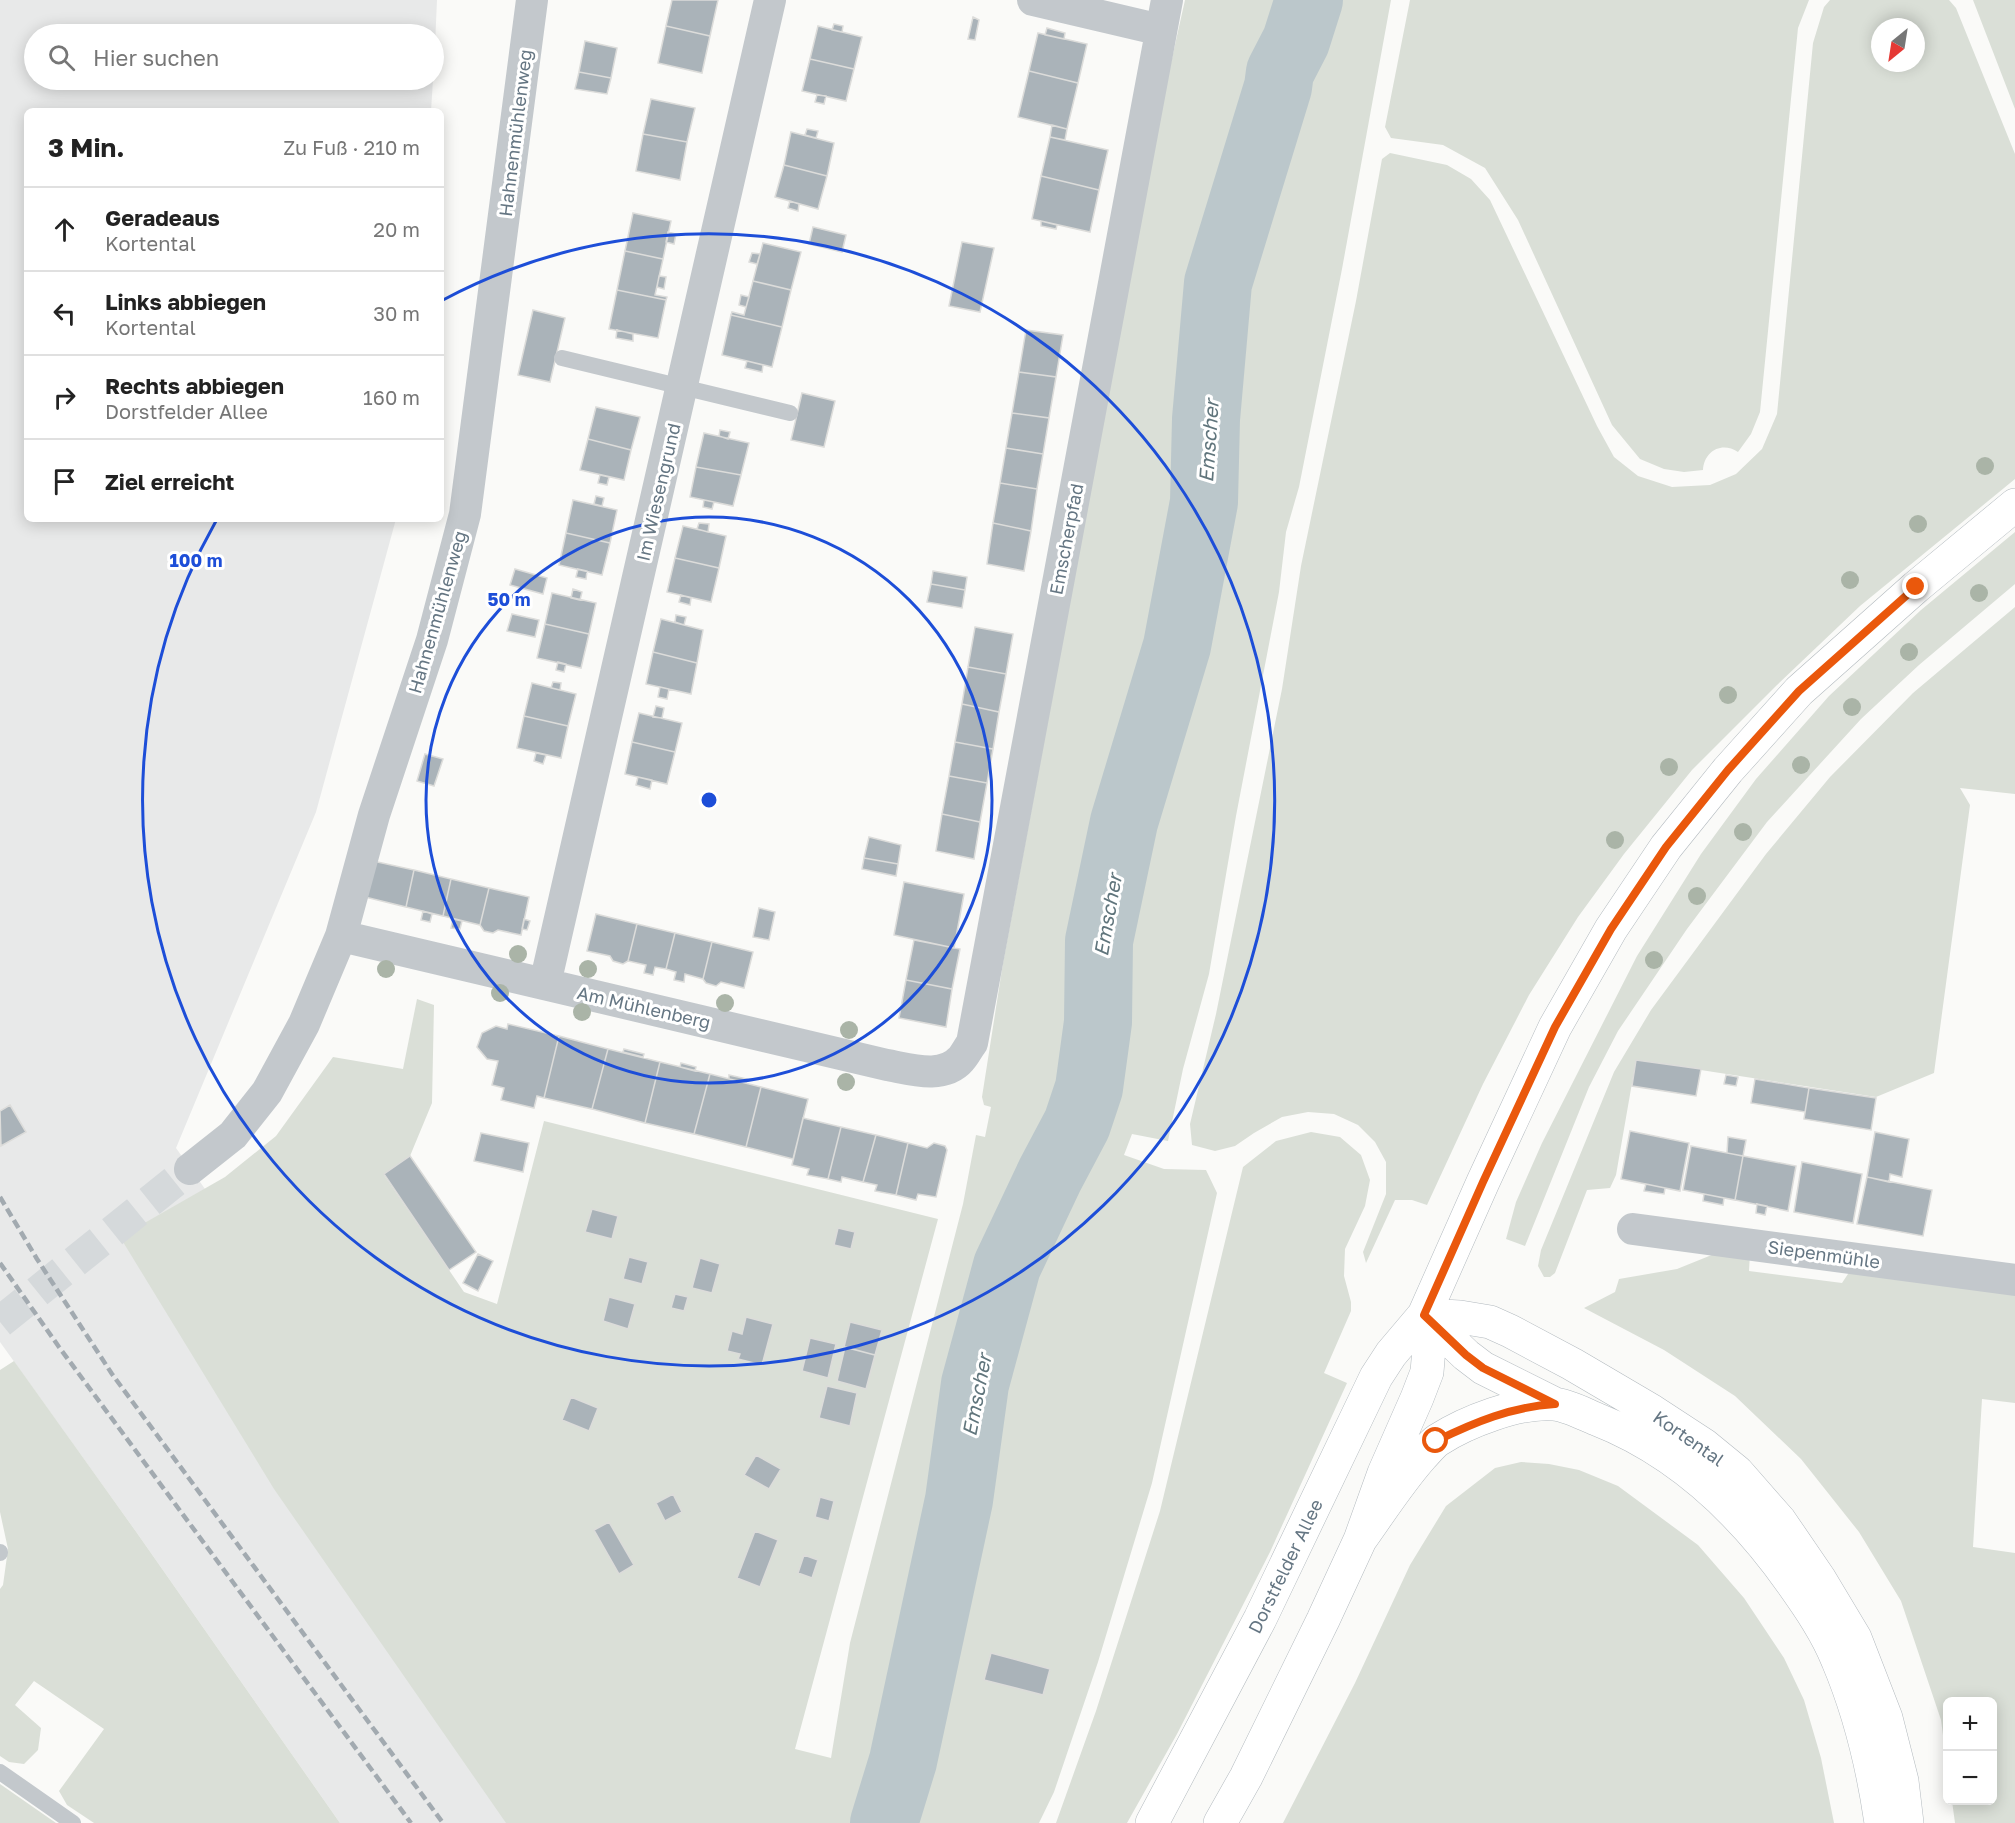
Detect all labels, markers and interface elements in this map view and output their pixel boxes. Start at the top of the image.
north arrow [1871,18,1925,72]
search box [24,24,444,90]
icon: search [45,41,78,74]
text: Hier suchen [93,44,219,71]
street label: Hahnenmühlenweg [494,48,536,218]
text: 3 Min. [48,132,125,163]
text: Zu Fuß · 210 m [283,135,420,159]
text: Geradeaus [105,204,220,231]
icon: ahead [48,213,81,246]
text: 20 m [373,217,420,241]
text: Kortental [105,231,196,255]
text: Links abbiegen [105,288,266,315]
icon: left [48,297,81,330]
text: 30 m [373,301,420,325]
text: Kortental [105,315,196,339]
text: Rechts abbiegen [105,372,284,399]
icon: right [48,381,81,414]
text: 160 m [363,385,420,409]
water label: Emscher [1193,396,1223,483]
text: Dorstfelder Allee [105,399,268,423]
street label: Im Wiesengrund [631,421,685,563]
icon: arrive [48,465,81,498]
text: Ziel erreicht [105,468,234,495]
street label: Emscherpfad [1044,481,1088,597]
street label: Hahnenmühlenweg [403,528,471,696]
text: 100 m [170,549,222,571]
route end [1902,573,1928,599]
text: 50 m [488,588,530,610]
centre of rings [699,790,719,810]
water label: Emscher [1088,869,1127,958]
street label: Am Mühlenberg [575,981,713,1033]
street label: Siepenmühle [1766,1235,1882,1273]
water label: Emscher [956,1349,996,1438]
street label: Kortental [1649,1405,1729,1471]
route start [1422,1427,1448,1453]
street label: Dorstfelder Allee [1243,1495,1327,1637]
map controls [1943,1697,1997,1805]
button: + [1943,1697,1997,1751]
button: − [1943,1751,1997,1805]

